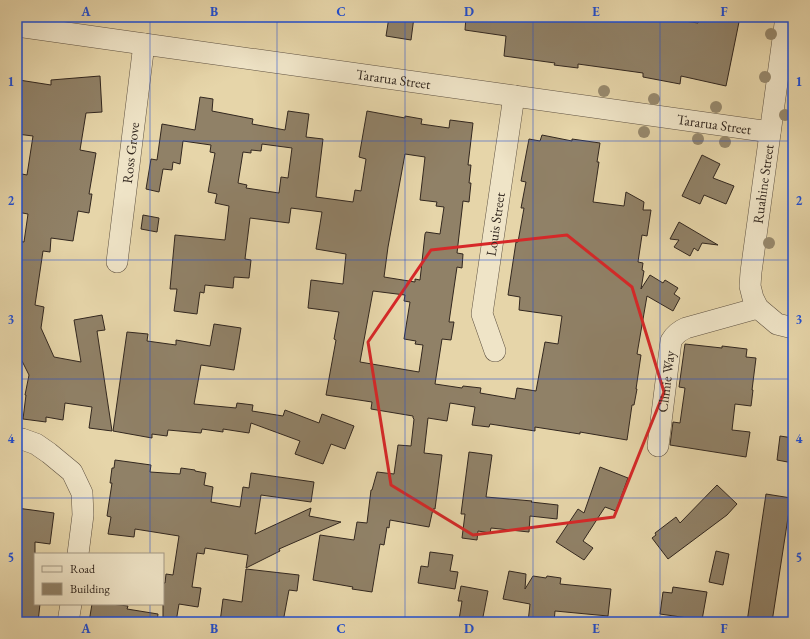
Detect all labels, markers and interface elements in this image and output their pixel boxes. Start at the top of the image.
text: A [80,3,91,20]
text: B [210,3,218,20]
text: C [336,3,346,20]
text: D [464,3,474,20]
text: E [592,3,600,20]
text: F [720,3,728,20]
street label: Tararua Street [355,65,432,93]
text: 1 [8,73,15,90]
text: 1 [796,73,803,90]
street label: Tararua Street [676,110,753,138]
street label: Ross Grove [118,121,143,185]
street label: Ruahine Street [749,143,778,225]
street label: Louis Street [482,191,509,257]
text: 2 [8,192,15,209]
text: 2 [796,192,803,209]
text: 3 [8,311,15,328]
text: 3 [796,311,803,328]
street label: Climie Way [653,349,679,414]
text: 4 [8,430,15,447]
text: 4 [796,430,803,447]
text: 5 [8,549,14,566]
text: 5 [796,549,802,566]
legend [34,553,164,605]
text: Road [70,561,96,577]
text: Building [70,581,111,597]
text: A [80,620,91,637]
text: B [210,620,218,637]
text: C [336,620,346,637]
text: D [464,620,474,637]
text: E [592,620,600,637]
text: F [720,620,728,637]

